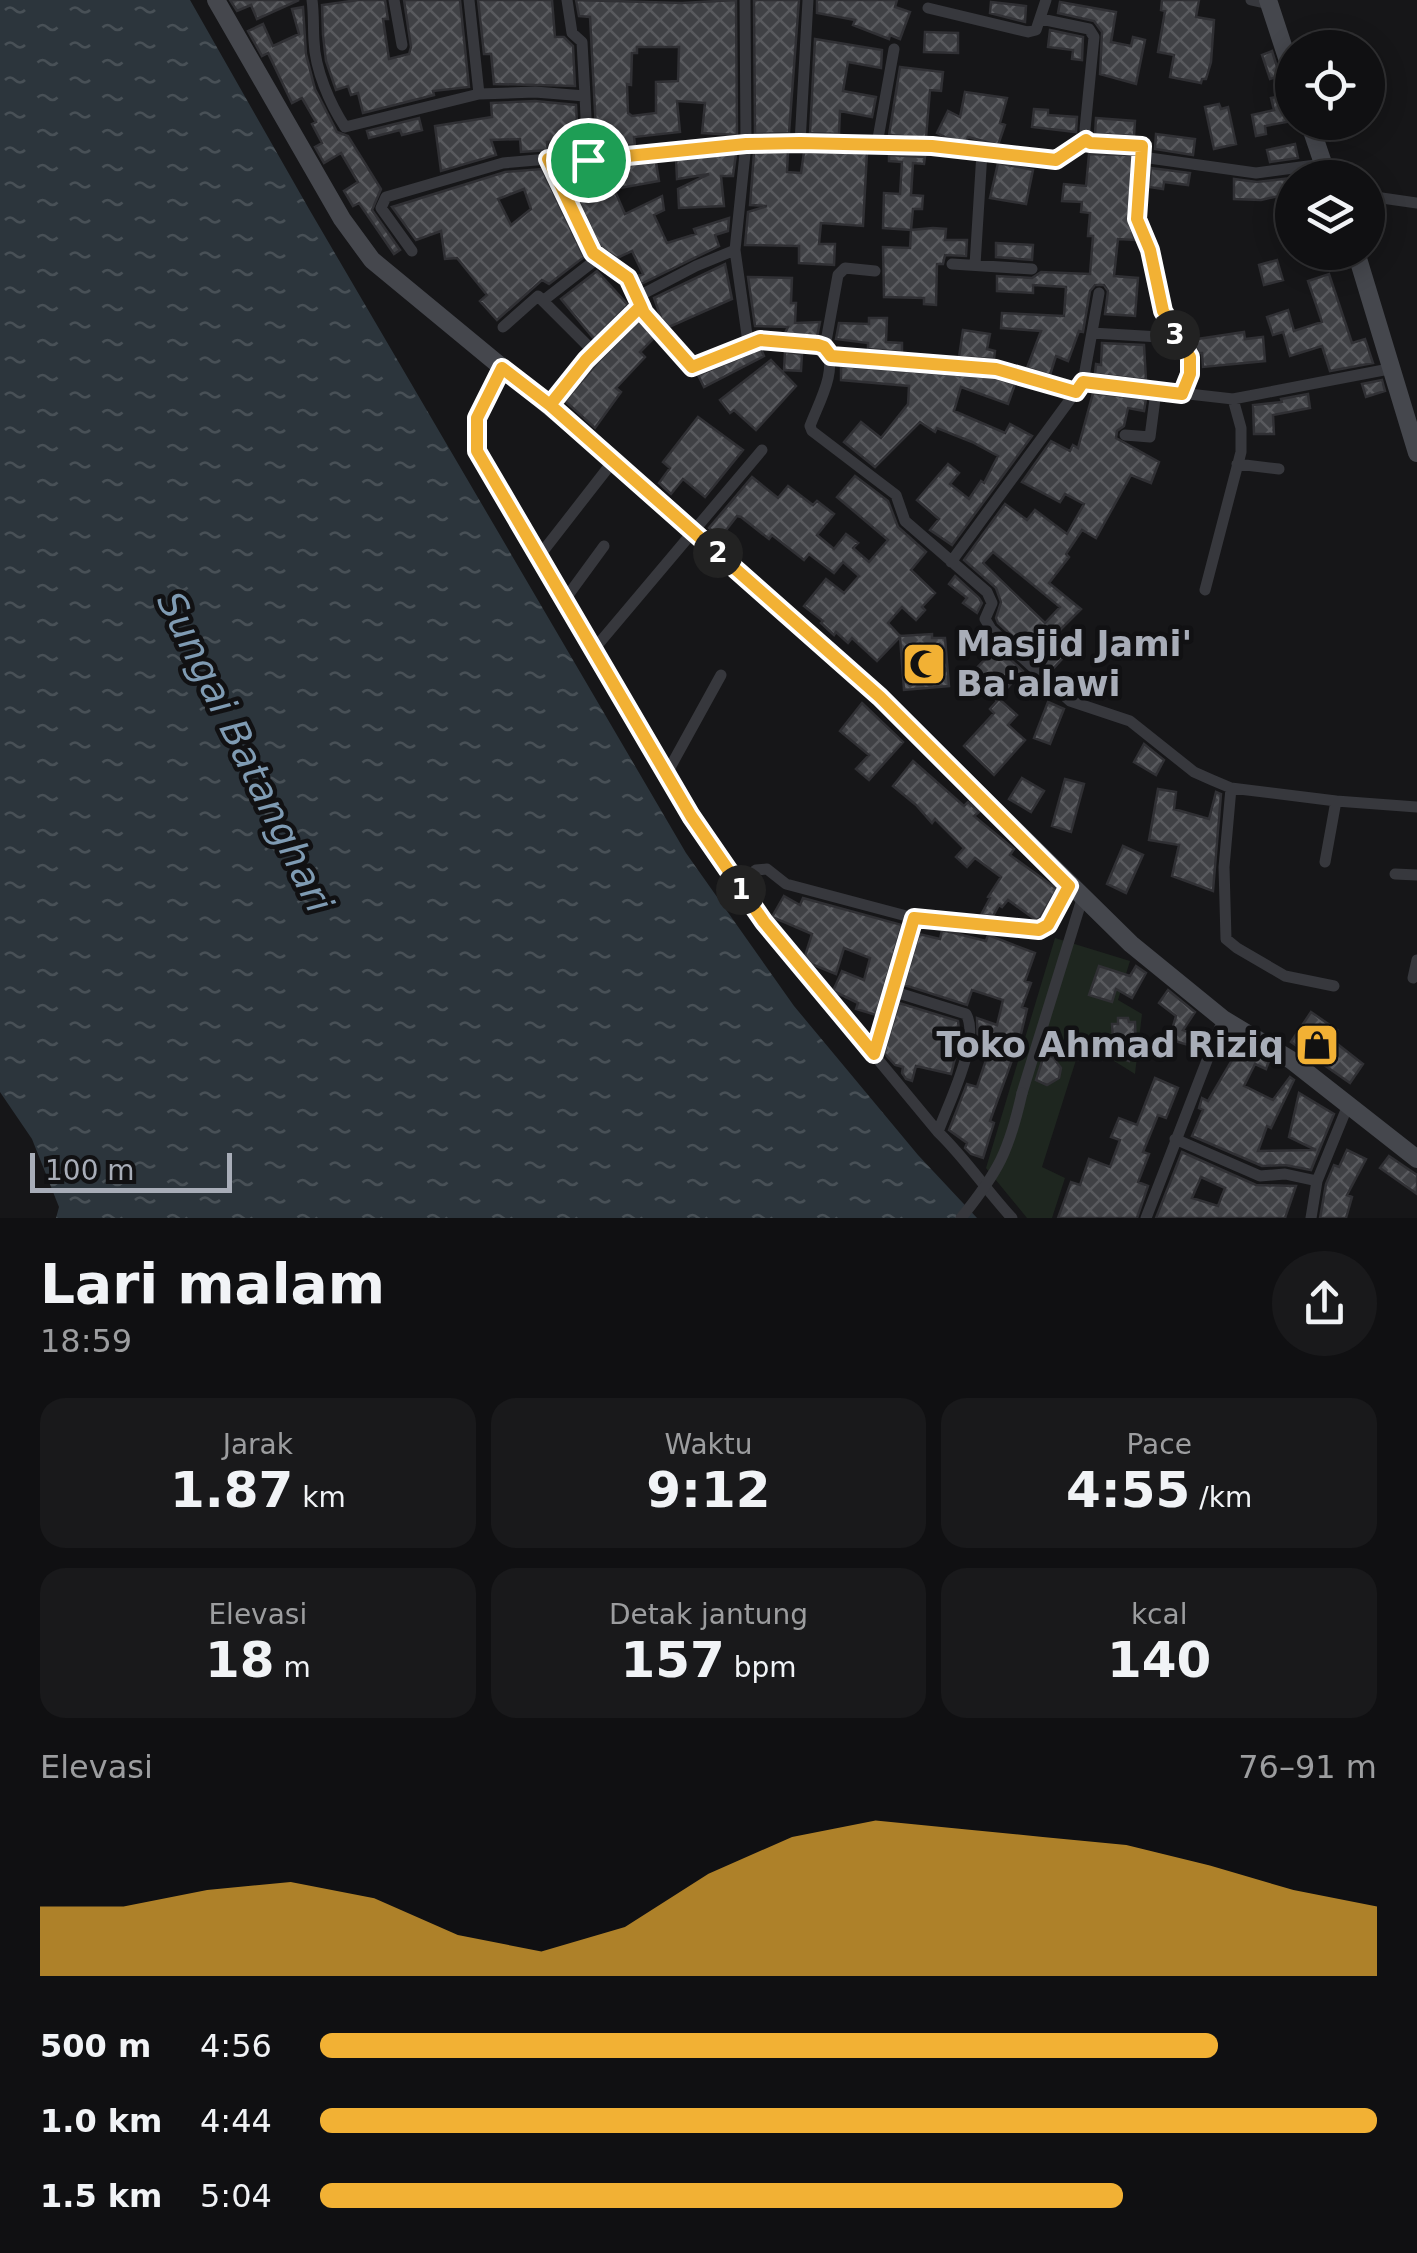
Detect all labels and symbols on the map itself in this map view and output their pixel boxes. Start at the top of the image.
pin [546,118,631,203]
pin: 3 [1150,310,1200,360]
pin: 2 [693,528,743,578]
water label: Sungai Batanghari [148,584,342,920]
place label: Masjid Jami' Ba'alawi [956,624,1192,704]
mosque icon: Masjid Jami' Ba'alawi [901,641,947,687]
pin: 1 [716,865,766,915]
shop icon: Toko Ahmad Riziq [1294,1022,1340,1068]
place label: Toko Ahmad Riziq [936,1025,1284,1065]
scale bar [30,1148,232,1192]

